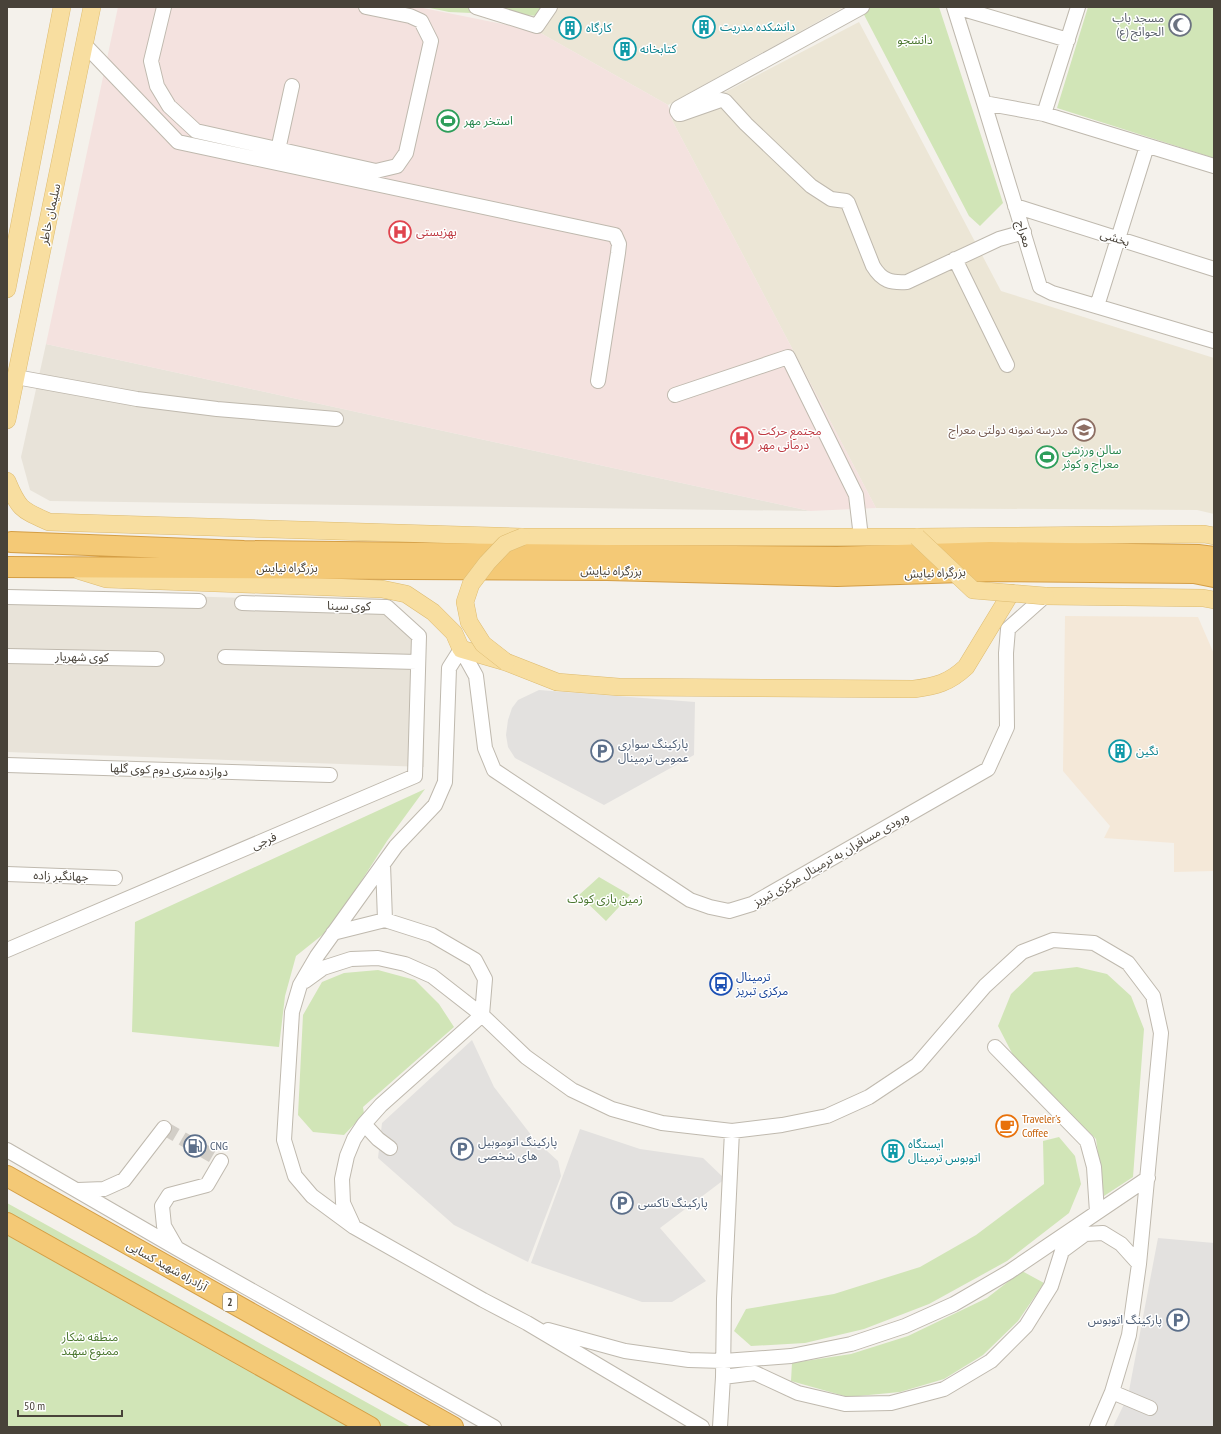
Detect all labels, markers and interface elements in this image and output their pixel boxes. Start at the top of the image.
place label: مسجد باب الحوائج (ع) [1112,10,1164,41]
mosque icon: مسجد باب الحوائج (ع) [1167,12,1193,38]
building icon: دانشکده مدریت [691,14,717,40]
building icon: کارگاه [557,15,583,41]
place label: دانشکده مدریت [720,19,796,34]
place label: کارگاه [586,20,613,35]
park label: دانشجو [897,32,933,47]
building icon: کتابخانه [612,36,638,62]
place label: کتابخانه [640,41,677,56]
sports icon: استخر مهر [435,108,461,134]
place label: استخر مهر [463,113,513,128]
street label: سلیمان خاطر [36,182,63,247]
street label: معراج [1011,218,1036,250]
hospital icon: بهزیستی [387,219,413,245]
place label: بهزیستی [416,224,457,239]
street label: بخشی [1099,226,1132,249]
school or university icon: مدرسه نمونه دولتی معراج [1071,417,1097,443]
place label: مدرسه نمونه دولتی معراج [948,422,1068,439]
place label: مجتمع حرکت درمانی مهر [757,423,822,452]
hospital icon: مجتمع حرکت درمانی مهر [729,425,755,451]
place label: سالن ورزشی معراج و کوثر [1061,442,1121,473]
sports icon: سالن ورزشی معراج و کوثر [1034,444,1060,470]
street label: بزرگراه نیایش [256,560,318,575]
street label: بزرگراه نیایش [580,562,642,579]
street label: بزرگراه نیایش [904,564,966,581]
street label: کوی سینا [327,598,372,613]
street label: کوی شهریار [54,649,110,665]
place label: پارکینگ سواری عمومی ترمینال [618,736,689,765]
parking icon: پارکینگ سواری عمومی ترمینال [589,738,615,764]
building icon: نگین [1107,738,1133,764]
place label: نگین [1136,743,1159,758]
street label: دوازده متری دوم کوی گلها [110,760,229,781]
street label: ورودی مسافران به ترمینال مرکزی تبریز [749,808,911,910]
street label: فرجی [249,829,278,852]
street label: جهانگیر زاده [33,867,89,884]
park label: زمین بازی کودک [567,891,643,906]
place label: ترمینال مرکزی تبریز [735,969,788,998]
bus stop icon: ترمینال مرکزی تبریز [708,971,734,997]
place label: Traveler's Coffee [1022,1111,1061,1140]
cafe icon: Traveler's Coffee [994,1113,1020,1139]
fuel station icon: CNG [182,1133,208,1159]
place label: پارکینگ اتوموبیل های شخصی [478,1134,557,1163]
parking icon: پارکینگ اتوموبیل های شخصی [449,1136,475,1162]
place label: ایستگاه اتوبوس ترمینال [908,1136,981,1165]
place label: CNG [210,1138,228,1153]
building icon: ایستگاه اتوبوس ترمینال [880,1138,906,1164]
parking icon: پارکینگ تاکسی [609,1190,635,1216]
place label: پارکینگ تاکسی [638,1195,708,1211]
street label: آزادراه شهید کسایی [124,1237,211,1294]
road number: 2 [223,1293,237,1311]
parking icon: پارکینگ اتوبوس [1165,1307,1191,1333]
place label: پارکینگ اتوبوس [1088,1312,1162,1328]
park label: منطقه شکار ممنوع سهند [61,1329,119,1360]
scale bar [18,1392,122,1418]
text: 50 m [24,1398,45,1413]

